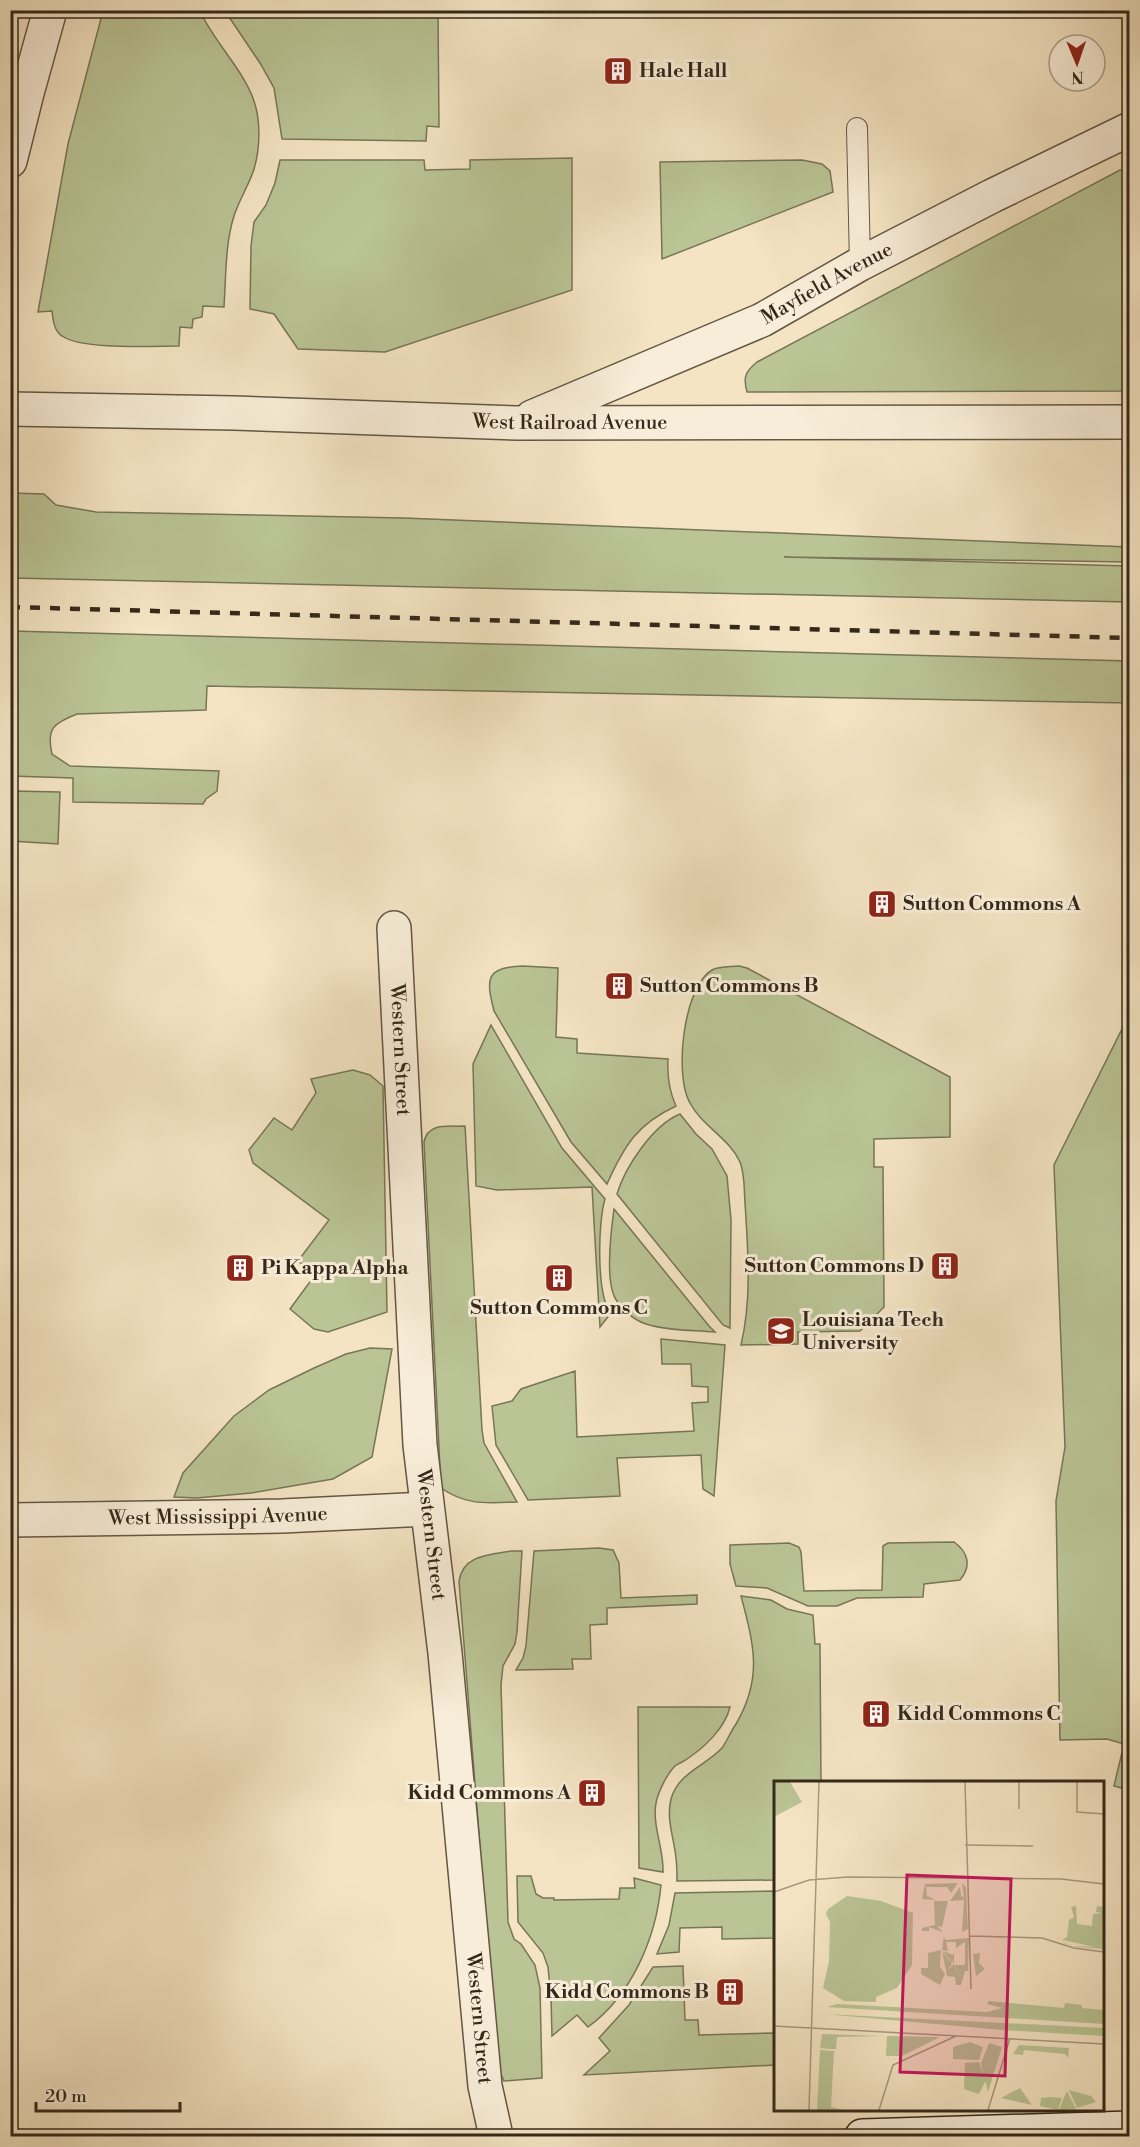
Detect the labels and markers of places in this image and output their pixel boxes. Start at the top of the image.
building icon: Hale Hall [602,55,634,87]
place label: Hale Hall [639,59,728,84]
building icon: Sutton Commons A [866,888,898,920]
place label: Sutton Commons A [903,892,1081,917]
building icon: Sutton Commons B [603,970,635,1002]
place label: Sutton Commons B [640,974,818,999]
building icon: Sutton Commons D [929,1250,961,1282]
building icon: Pi Kappa Alpha [224,1252,256,1284]
place label: Sutton Commons D [745,1254,924,1279]
place label: Pi Kappa Alpha [261,1256,408,1281]
building icon: Sutton Commons C [543,1262,575,1294]
place label: Sutton Commons C [470,1296,648,1321]
place label: Louisiana Tech University [802,1308,945,1356]
school or university icon: Louisiana Tech University [765,1315,797,1347]
building icon: Kidd Commons C [860,1698,892,1730]
place label: Kidd Commons C [897,1702,1061,1727]
building icon: Kidd Commons A [576,1777,608,1809]
place label: Kidd Commons A [407,1781,572,1806]
building icon: Kidd Commons B [714,1976,746,2008]
place label: Kidd Commons B [545,1980,709,2005]

